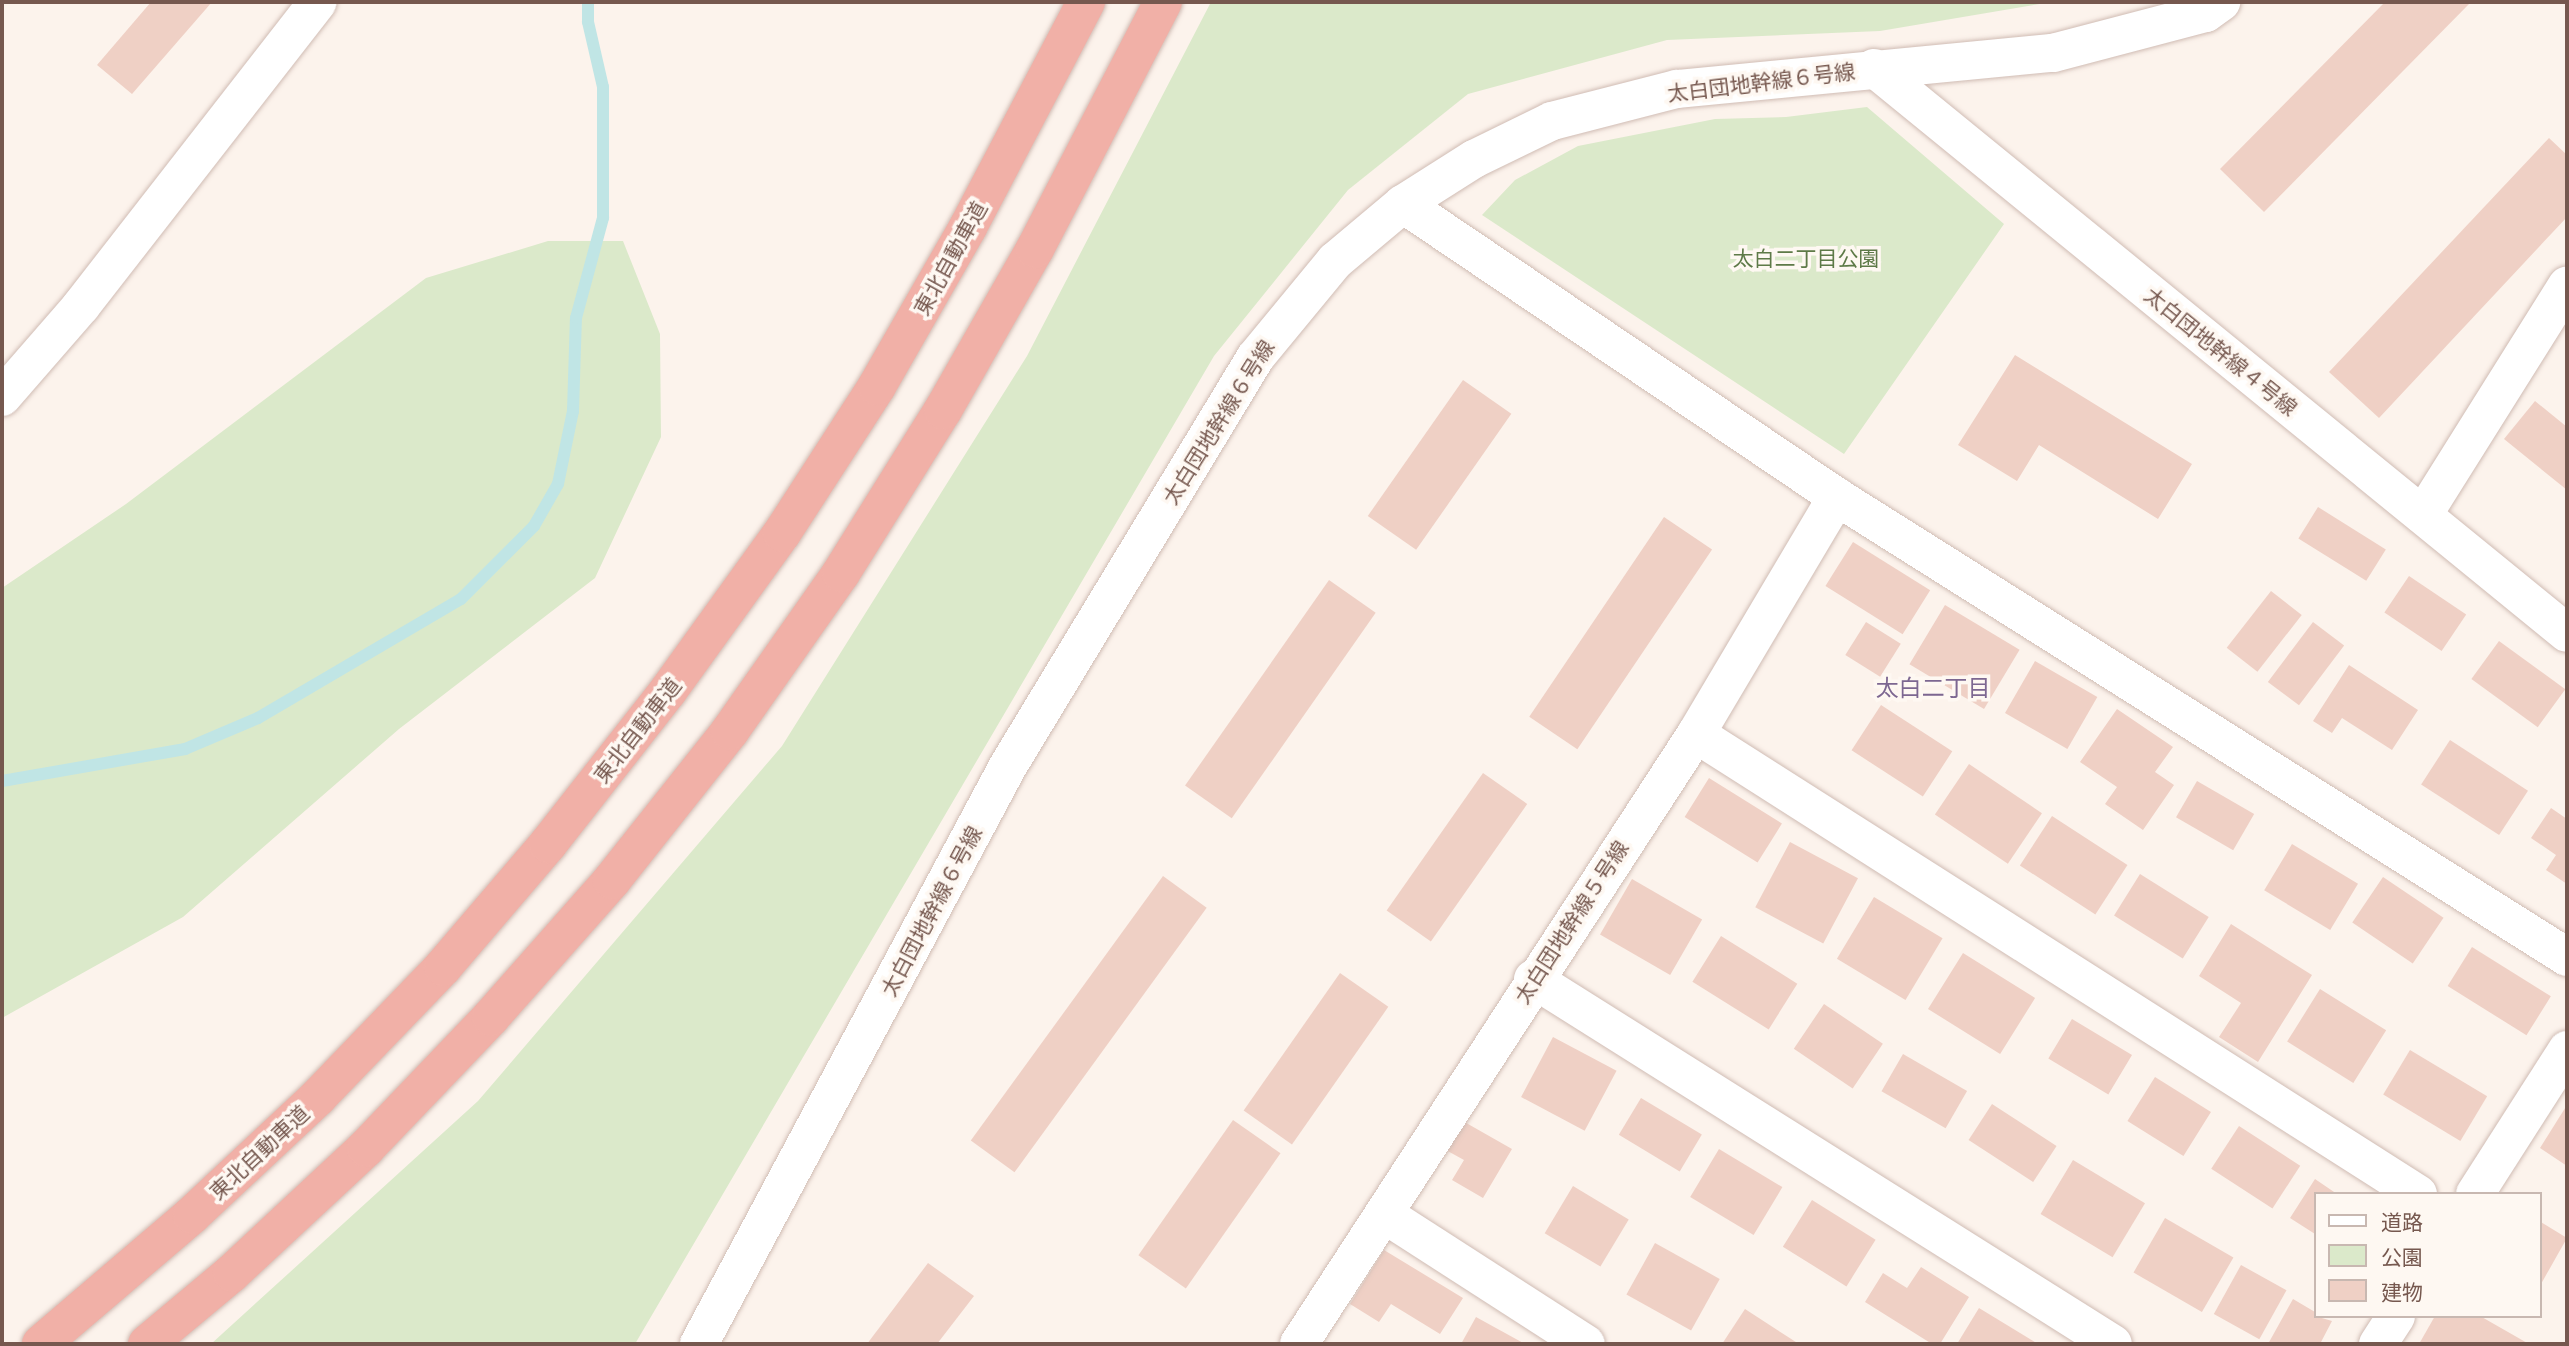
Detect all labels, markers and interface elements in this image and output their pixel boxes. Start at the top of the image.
street label: 太白団地幹線６号線 [1666,58,1856,106]
street label: 東北自動車道 [908,197,992,319]
park label: 太白二丁目公園 [1733,245,1879,271]
street label: 太白団地幹線４号線 [2140,282,2302,420]
street label: 太白団地幹線６号線 [1157,335,1279,509]
street label: 東北自動車道 [588,673,686,787]
district label: 太白二丁目 [1876,673,1990,701]
street label: 太白団地幹線６号線 [876,822,986,1000]
street label: 太白団地幹線５号線 [1509,836,1633,1008]
street label: 東北自動車道 [204,1100,314,1204]
legend [2314,1192,2541,1318]
text: 道路 [2381,1209,2423,1234]
text: 公園 [2381,1244,2423,1269]
text: 建物 [2381,1279,2423,1304]

